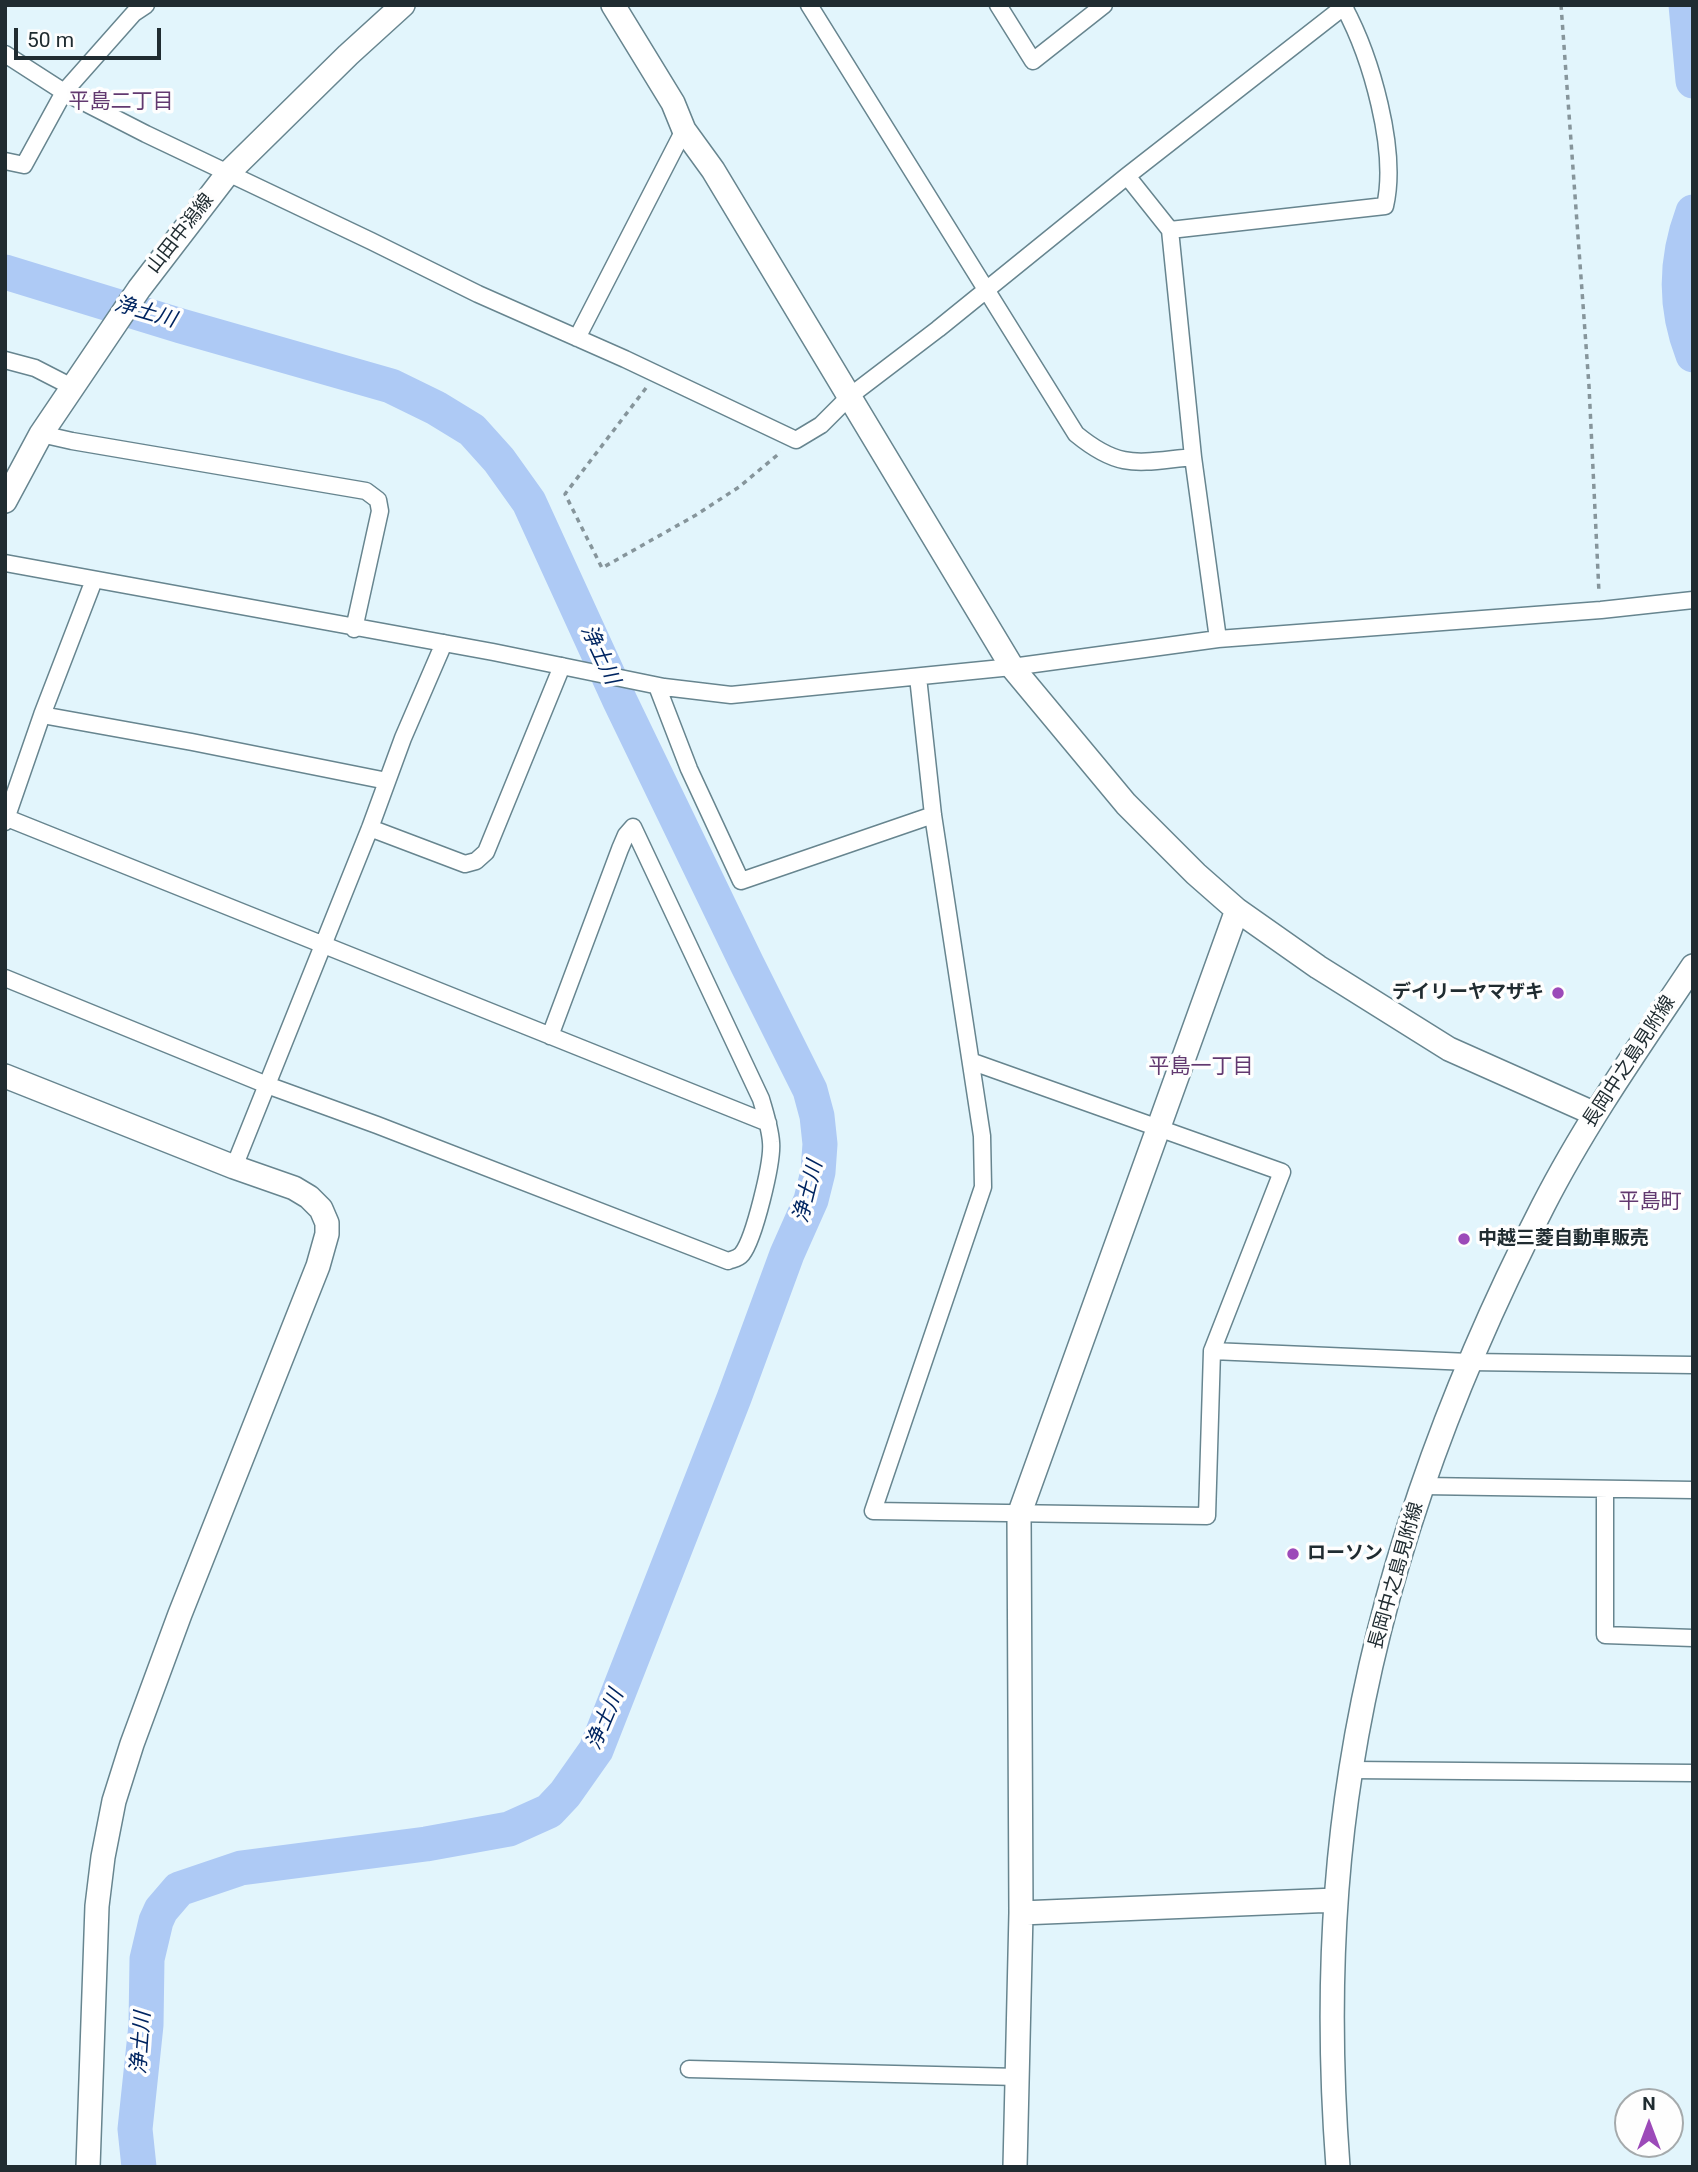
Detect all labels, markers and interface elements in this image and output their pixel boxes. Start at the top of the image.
scale bar [18,14,164,58]
text: 50 m [27,28,74,52]
district label: 平島二丁目 [69,90,173,116]
street label: 山田中潟線 [143,190,219,278]
water label: 浄土川 [111,292,179,334]
water label: 浄土川 [574,621,624,689]
place label: デイリーヤマザキ [1392,982,1544,1004]
marker: デイリーヤマザキ [1550,985,1566,1001]
street label: 長岡中之島見附線 [1579,992,1681,1132]
district label: 平島一丁目 [1149,1055,1253,1081]
water label: 浄土川 [789,1158,829,1226]
district label: 平島町 [1619,1190,1681,1216]
place label: 中越三菱自動車販売 [1478,1228,1649,1250]
marker: 中越三菱自動車販売 [1456,1231,1472,1247]
street label: 長岡中之島見附線 [1365,1500,1429,1652]
place label: ローソン [1307,1543,1383,1565]
marker: ローソン [1285,1546,1301,1562]
water label: 浄土川 [582,1686,630,1754]
water label: 浄土川 [127,2011,157,2075]
north arrow [1614,2088,1684,2158]
text: N [1642,2092,1656,2115]

